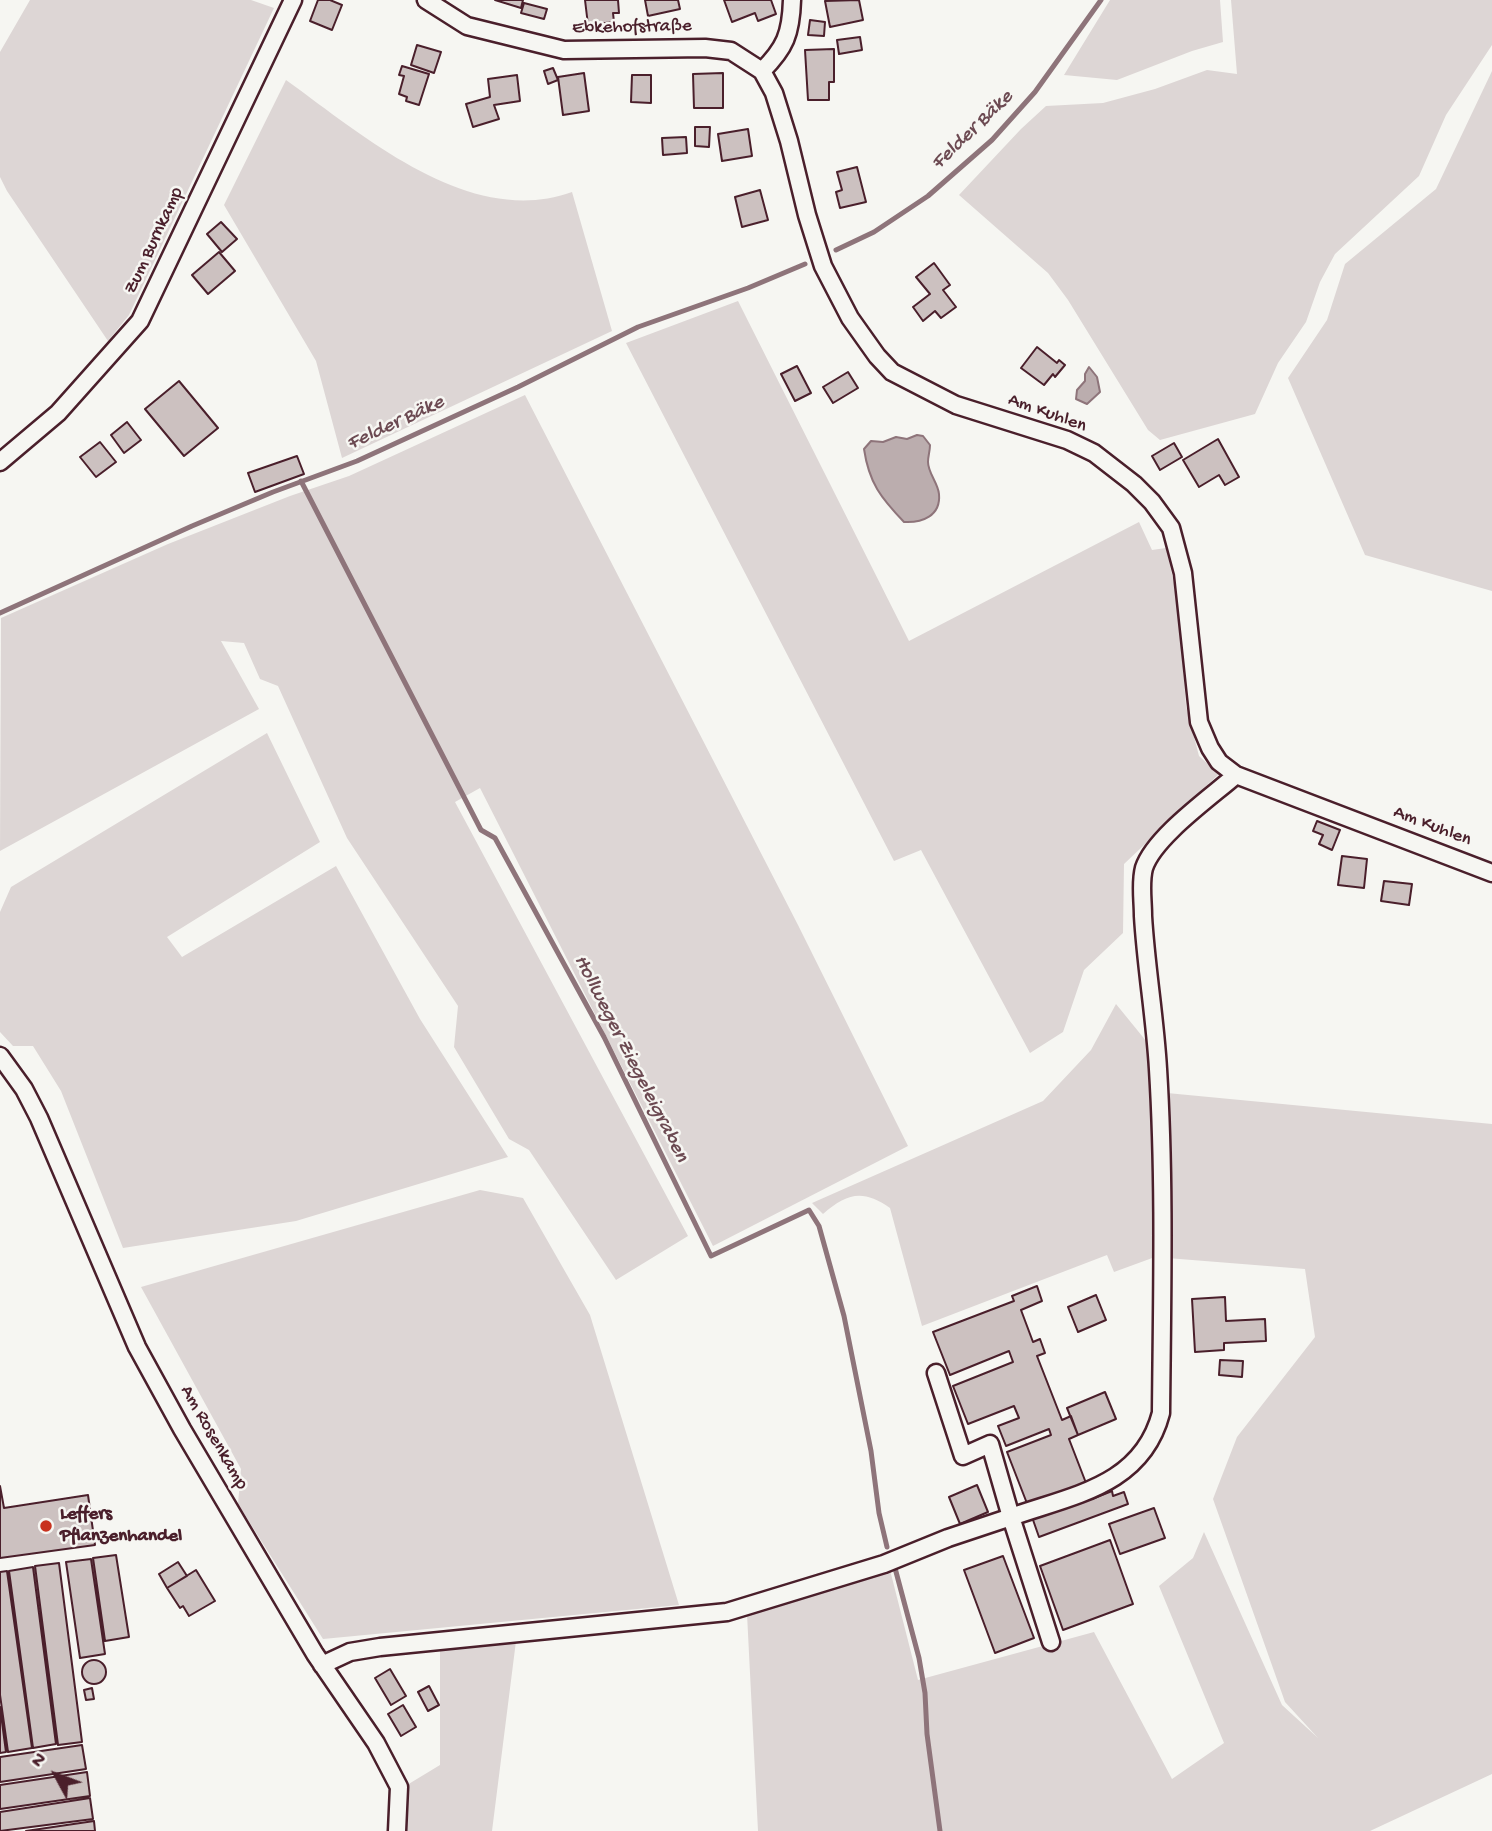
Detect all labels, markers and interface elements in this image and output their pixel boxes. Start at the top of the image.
street label: Ebkehofstraße [572,16,692,40]
water label: Felder Bäke [927,86,1019,176]
street label: Zum Burnkamp [120,184,190,298]
street label: Am Kuhlen [1005,389,1089,439]
water label: Felder Bäke [343,391,449,457]
street label: Am Kuhlen [1390,802,1474,852]
water label: Hollweger Ziegeleigraben [567,951,693,1167]
street label: Am Rosenkamp [174,1382,252,1494]
place label: Leffers Pflanzenhandel [60,1504,182,1548]
marker: Leffers Pflanzenhandel [38,1518,54,1534]
north arrow [21,1740,91,1810]
text: N [27,1749,53,1773]

